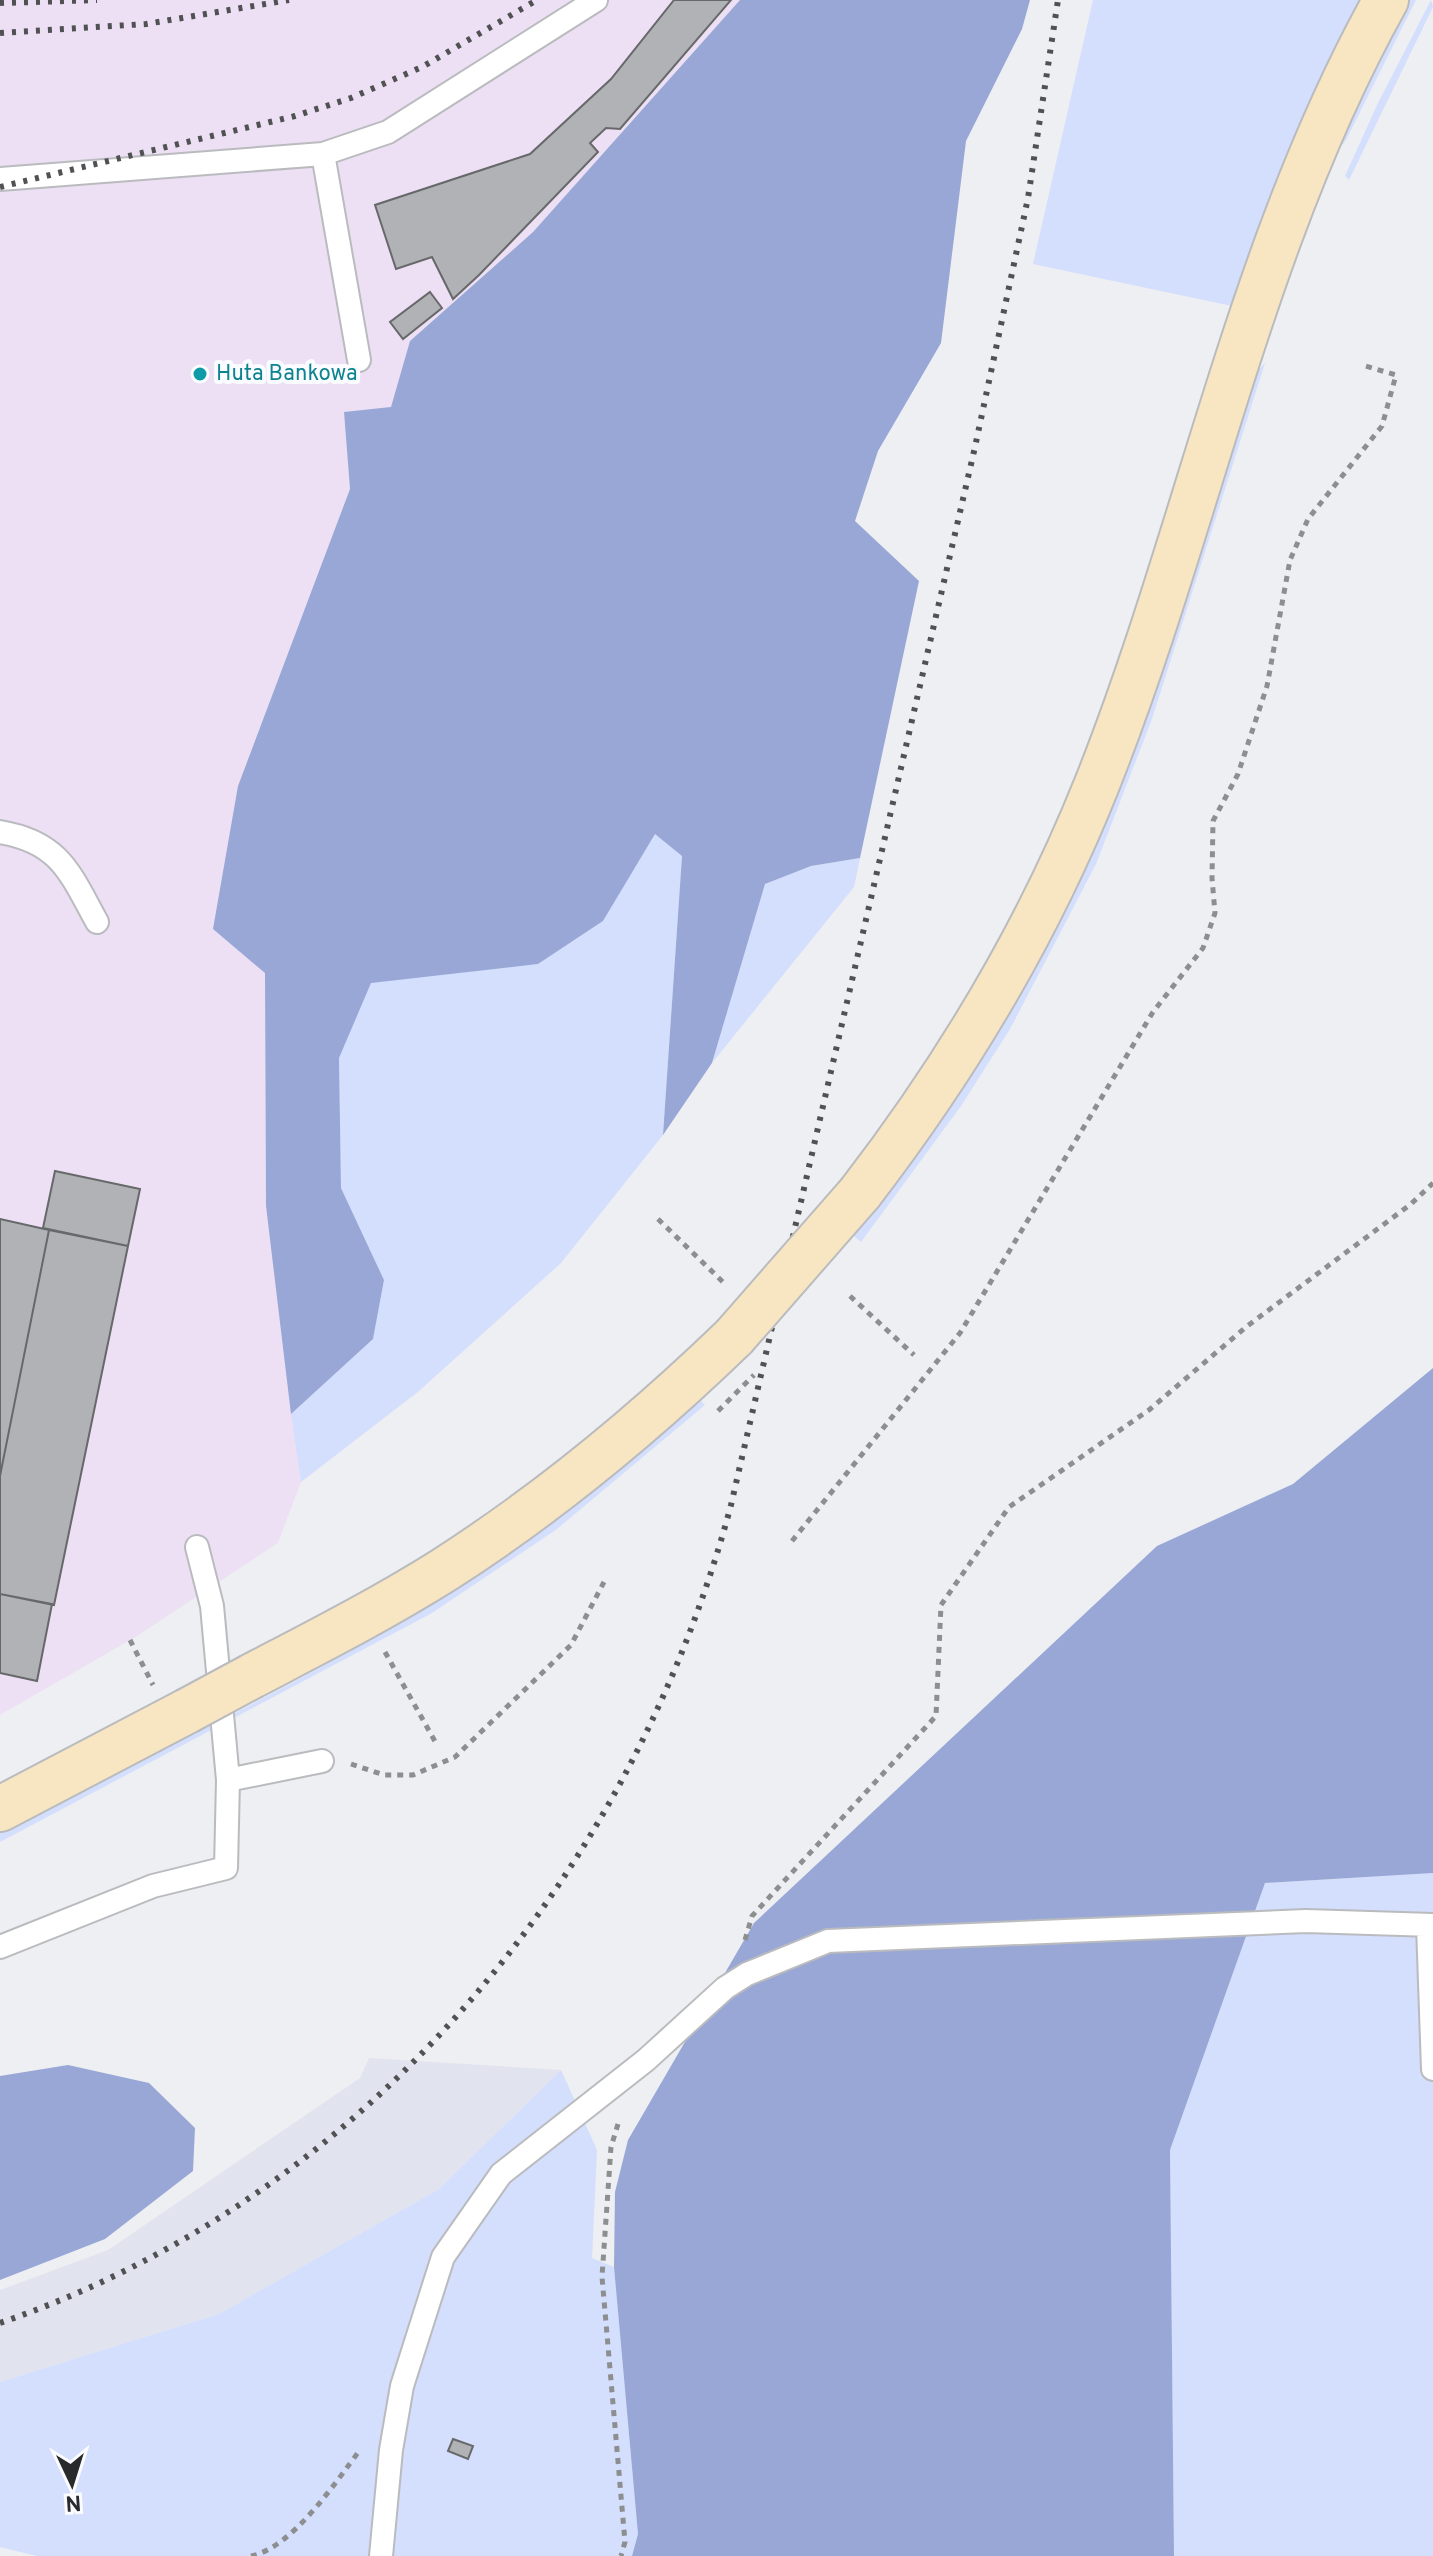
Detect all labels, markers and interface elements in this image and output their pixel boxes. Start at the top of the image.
place label: Huta Bankowa [216,361,358,388]
marker: Huta Bankowa [191,365,209,383]
north arrow [32,2444,112,2524]
text: N [64,2487,82,2515]

